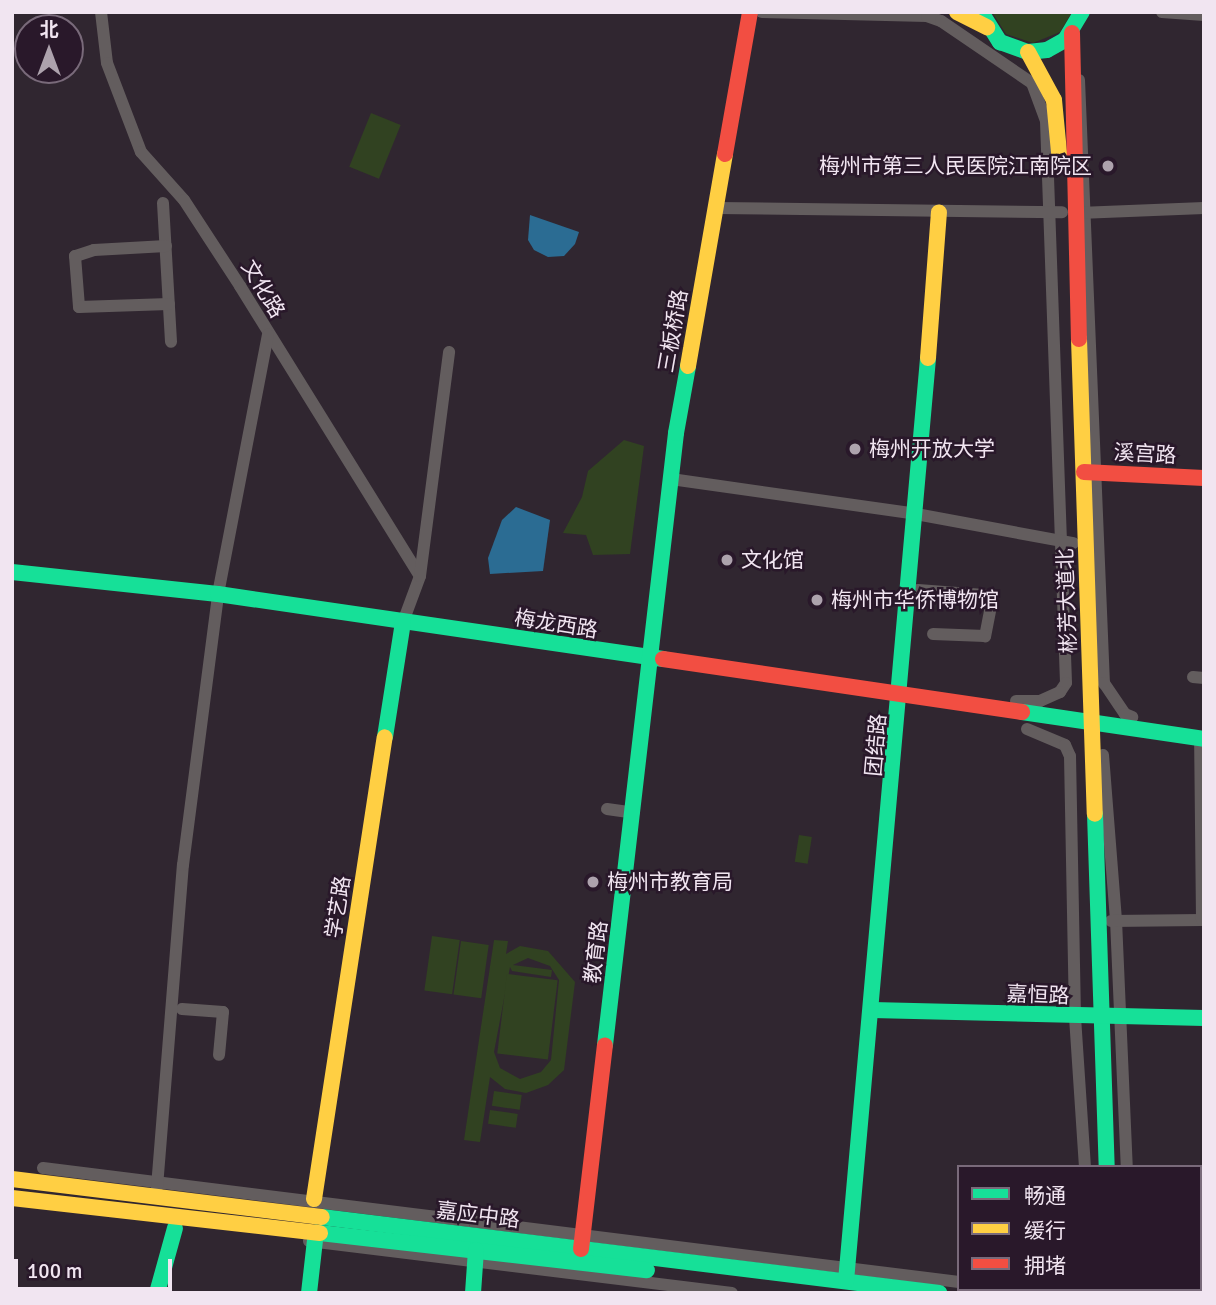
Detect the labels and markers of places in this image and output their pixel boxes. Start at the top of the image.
place label: 梅州市第三人民医院江南院区 [819,153,1092,179]
marker: 梅州市第三人民医院江南院区 [1098,156,1118,176]
place label: 梅州开放大学 [869,436,995,462]
marker: 梅州开放大学 [847,441,863,457]
place label: 文化馆 [741,547,804,573]
marker: 文化馆 [719,552,735,568]
place label: 梅州市华侨博物馆 [831,587,999,613]
marker: 梅州市华侨博物馆 [809,592,825,608]
place label: 梅州市教育局 [607,869,733,895]
marker: 梅州市教育局 [585,874,601,890]

